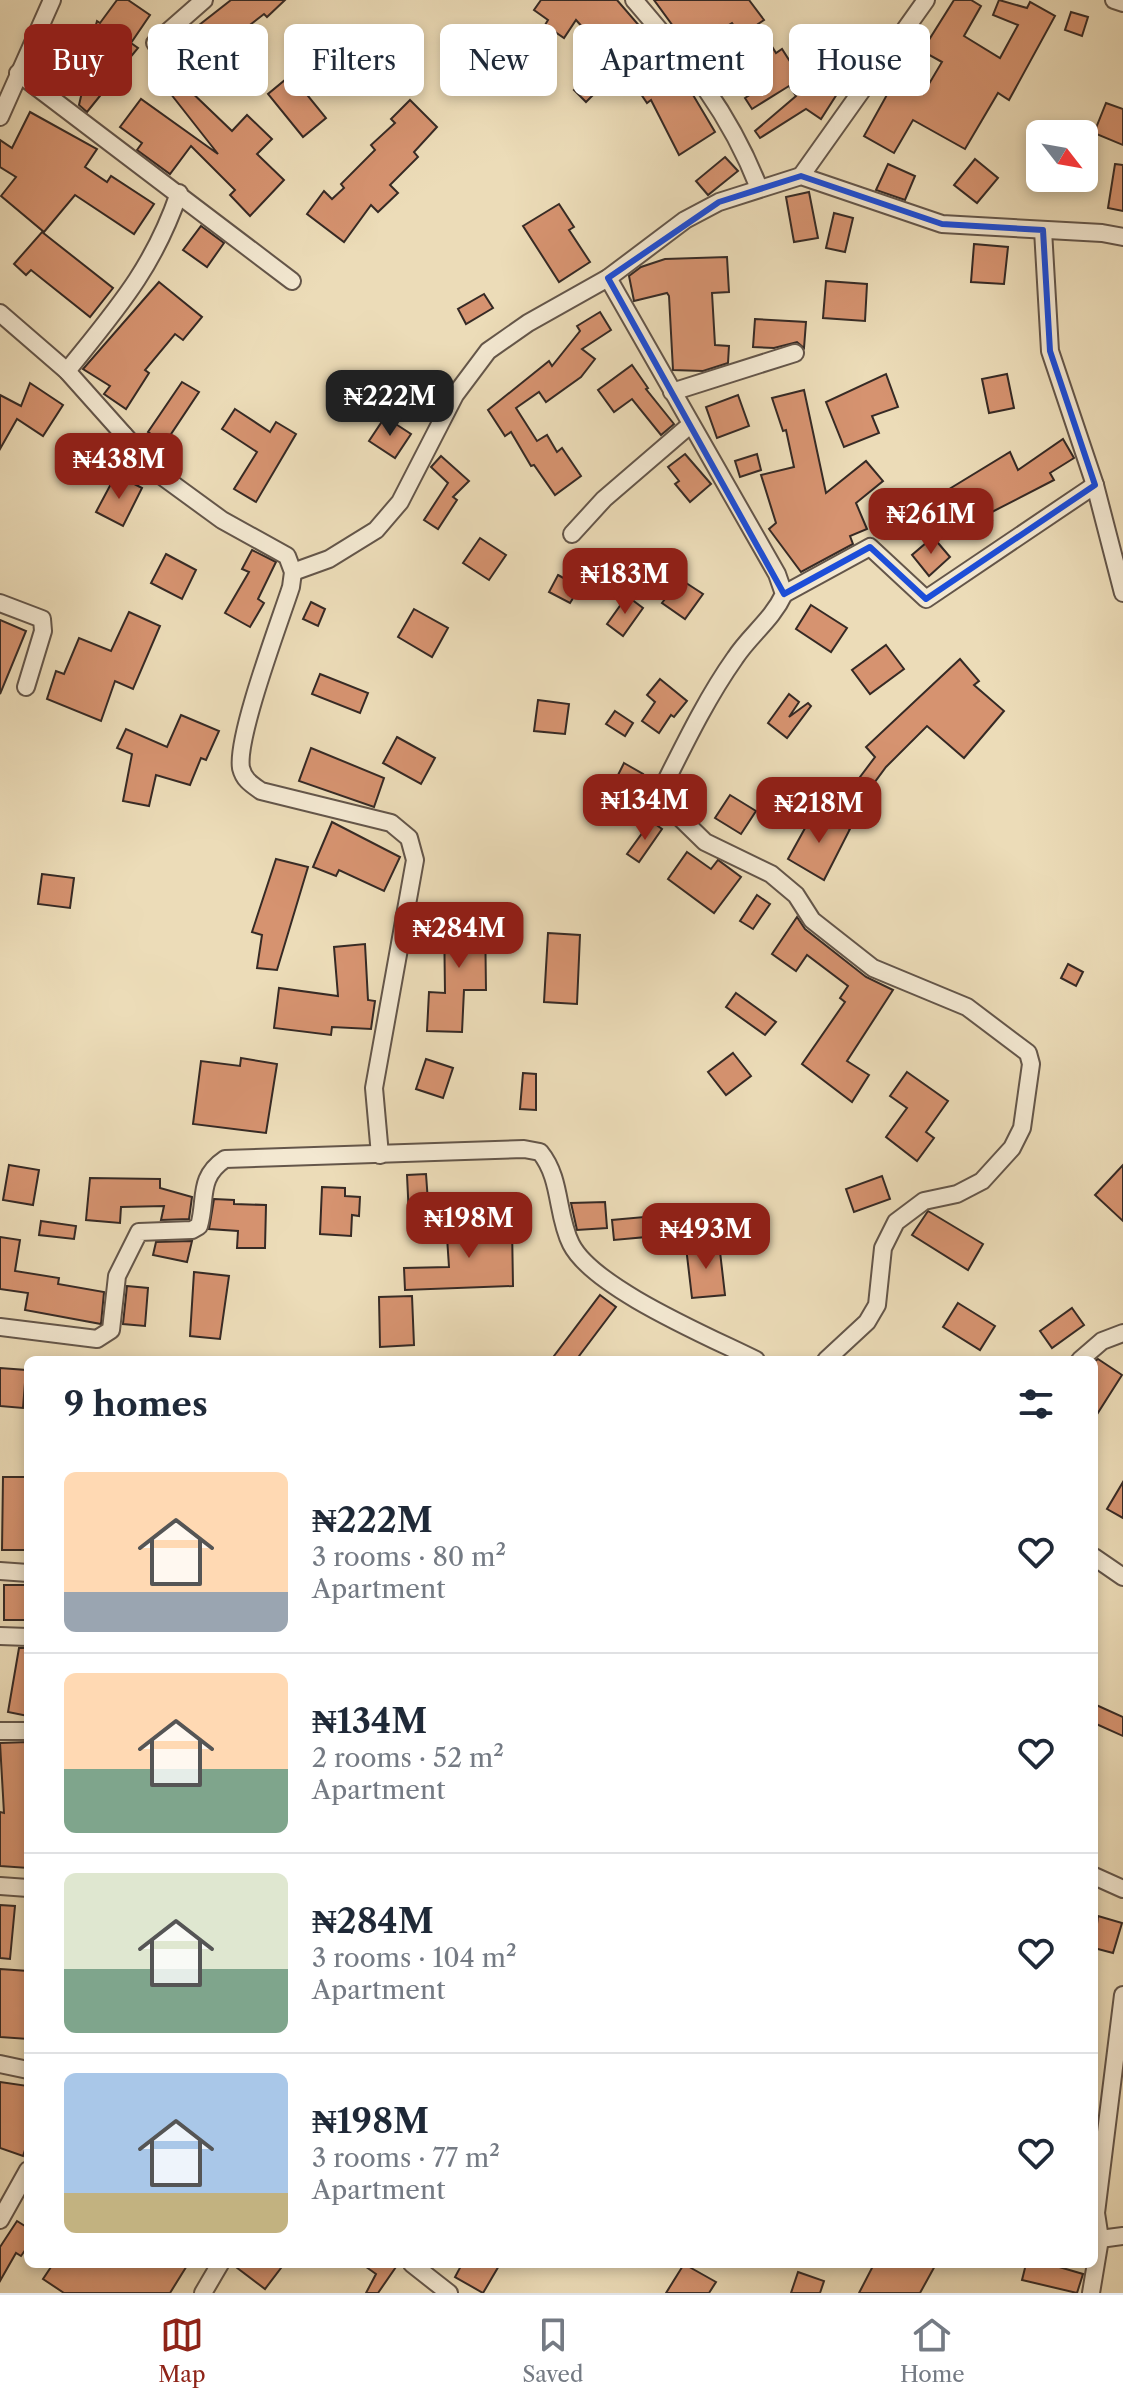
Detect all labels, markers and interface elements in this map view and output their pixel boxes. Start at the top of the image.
chip: Buy [24,24,132,96]
chip: Rent [148,24,268,96]
chip: Filters [284,24,424,96]
chip: New [440,24,557,96]
chip: Apartment [573,24,773,96]
chip: House [789,24,930,96]
north arrow [1026,120,1098,192]
map controls [1026,120,1098,192]
pin: ₦222M [334,370,446,438]
text: ₦222M [344,380,436,412]
pin: ₦438M [63,433,175,501]
text: ₦438M [73,443,165,475]
pin: ₦261M [875,488,987,556]
text: ₦261M [887,498,975,530]
pin: ₦183M [569,548,681,616]
text: ₦183M [581,558,669,590]
pin: ₦134M [589,774,701,842]
pin: ₦218M [763,777,875,845]
text: ₦134M [601,784,689,816]
text: ₦218M [774,787,864,819]
pin: ₦284M [403,902,515,970]
text: ₦284M [412,912,506,944]
pin: ₦198M [413,1192,525,1260]
text: ₦198M [424,1202,514,1234]
pin: ₦493M [650,1203,762,1271]
text: ₦493M [660,1213,752,1245]
icon: filters [1014,1382,1058,1426]
text: 9 homes [64,1383,208,1425]
text: ₦222M [312,1499,433,1541]
icon: home [128,1504,224,1600]
icon: heart [1014,1530,1058,1574]
text: 3 rooms · 80 m² [312,1541,506,1573]
text: Apartment [312,1573,445,1605]
text: ₦134M [312,1700,427,1742]
icon: home [128,1705,224,1801]
icon: heart [1014,1731,1058,1775]
text: 2 rooms · 52 m² [312,1742,504,1774]
text: Apartment [312,1774,445,1806]
text: ₦284M [312,1900,434,1942]
icon: home [128,1905,224,2001]
icon: heart [1014,1931,1058,1975]
text: 3 rooms · 104 m² [312,1942,517,1974]
text: Apartment [312,1974,445,2006]
text: ₦198M [312,2100,429,2142]
icon: home [128,2105,224,2201]
icon: heart [1014,2131,1058,2175]
text: 3 rooms · 77 m² [312,2142,500,2174]
text: Apartment [312,2174,445,2206]
tab: Map [158,2313,206,2388]
tab: Saved [522,2313,583,2388]
tab: Home [900,2313,965,2388]

